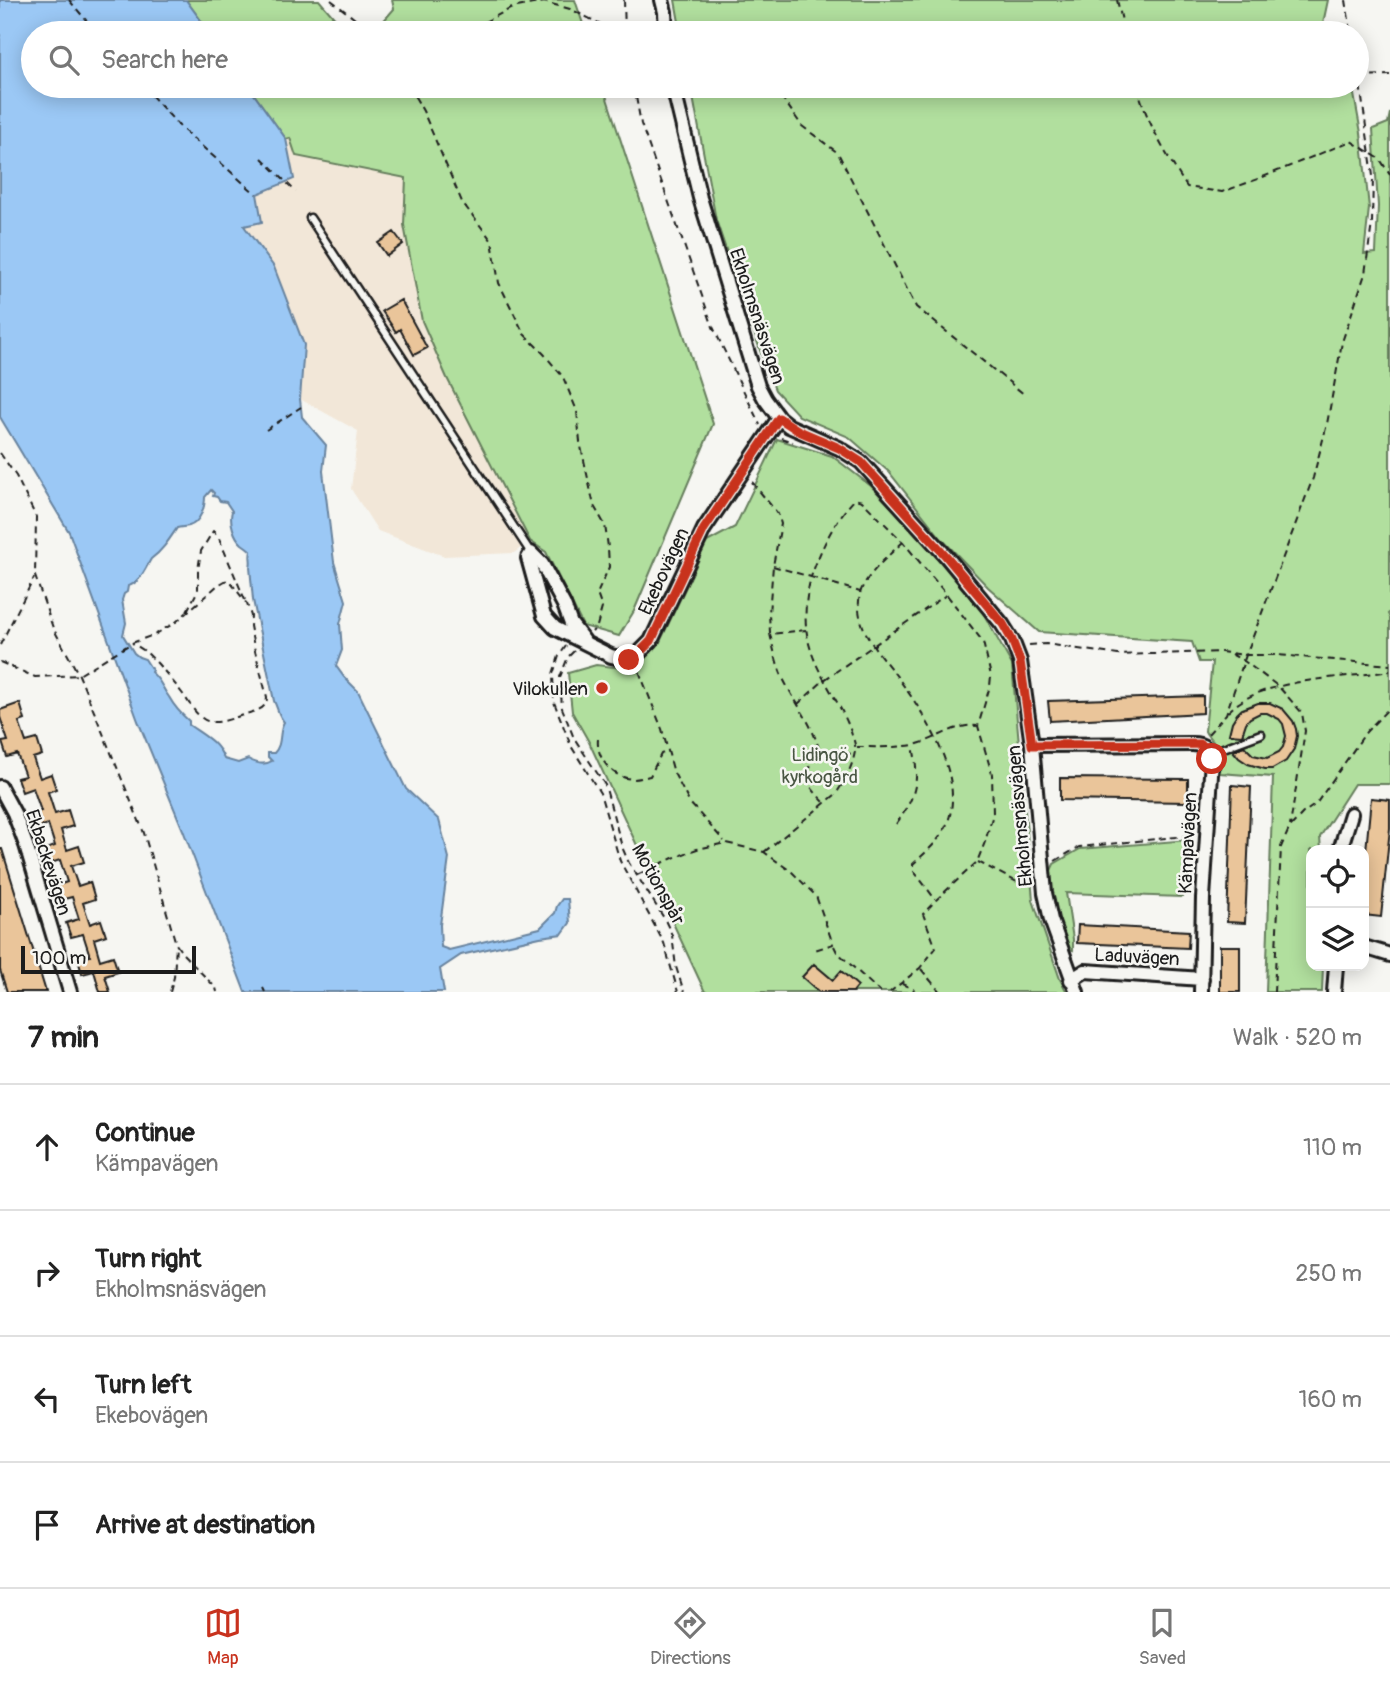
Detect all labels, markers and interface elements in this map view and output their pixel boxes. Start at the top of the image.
search box [21,21,1369,98]
icon: search [45,41,83,79]
text: Search here [101,44,228,76]
street label: Ekholmsnäsvägen [724,245,790,387]
street label: Ekebovägen [633,524,695,619]
route end [613,644,644,675]
place label: Vilokullen [512,677,588,701]
marker: Vilokullen [594,680,610,696]
park label: Lidingö kyrkogård [782,743,858,789]
route start [1196,743,1227,774]
street label: Ekholmsnäsvägen [1002,744,1038,888]
street label: Kämpavägen [1173,791,1203,895]
street label: Ekbackevägen [20,806,76,918]
street label: Motionspår [626,840,690,930]
map controls [1306,845,1369,971]
button: locate [1306,845,1369,908]
button: layers [1306,908,1369,971]
scale bar [21,943,196,975]
street label: Laduvägen [1094,943,1180,971]
text: 100 m [32,946,86,970]
text: 7 min [28,1019,99,1056]
text: Walk · 520 m [1233,1023,1362,1052]
text: Continue [95,1117,195,1149]
icon: ahead [28,1128,66,1166]
text: 110 m [1303,1133,1362,1162]
text: Kämpavägen [95,1149,219,1178]
text: Turn right [95,1243,201,1275]
icon: right [28,1254,66,1292]
text: 250 m [1296,1259,1362,1288]
text: Ekholmsnäsvägen [95,1275,267,1304]
text: Turn left [95,1369,191,1401]
icon: left [28,1380,66,1418]
text: 160 m [1298,1385,1362,1414]
text: Ekebovägen [95,1401,208,1430]
icon: arrive [28,1506,66,1544]
text: Arrive at destination [95,1509,315,1541]
tab: Map [204,1604,242,1670]
tab: Directions [650,1604,731,1670]
tab: Saved [1139,1604,1186,1670]

